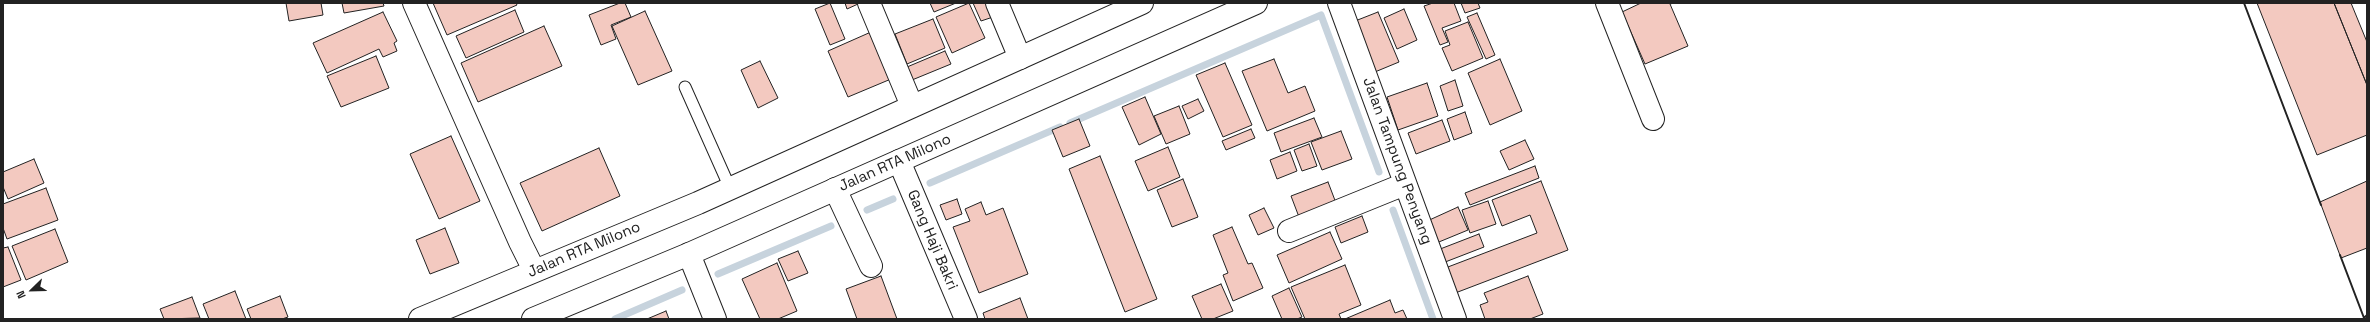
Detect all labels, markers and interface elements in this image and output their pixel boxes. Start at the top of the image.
street label: Jalan Tampung Penyang [1358,75,1436,247]
street label: Jalan RTA Milono [836,130,954,196]
street label: Gang Haji Bakri [903,187,961,293]
street label: Jalan RTA Milono [525,218,643,282]
north arrow [12,270,52,310]
text: N [13,289,29,301]

